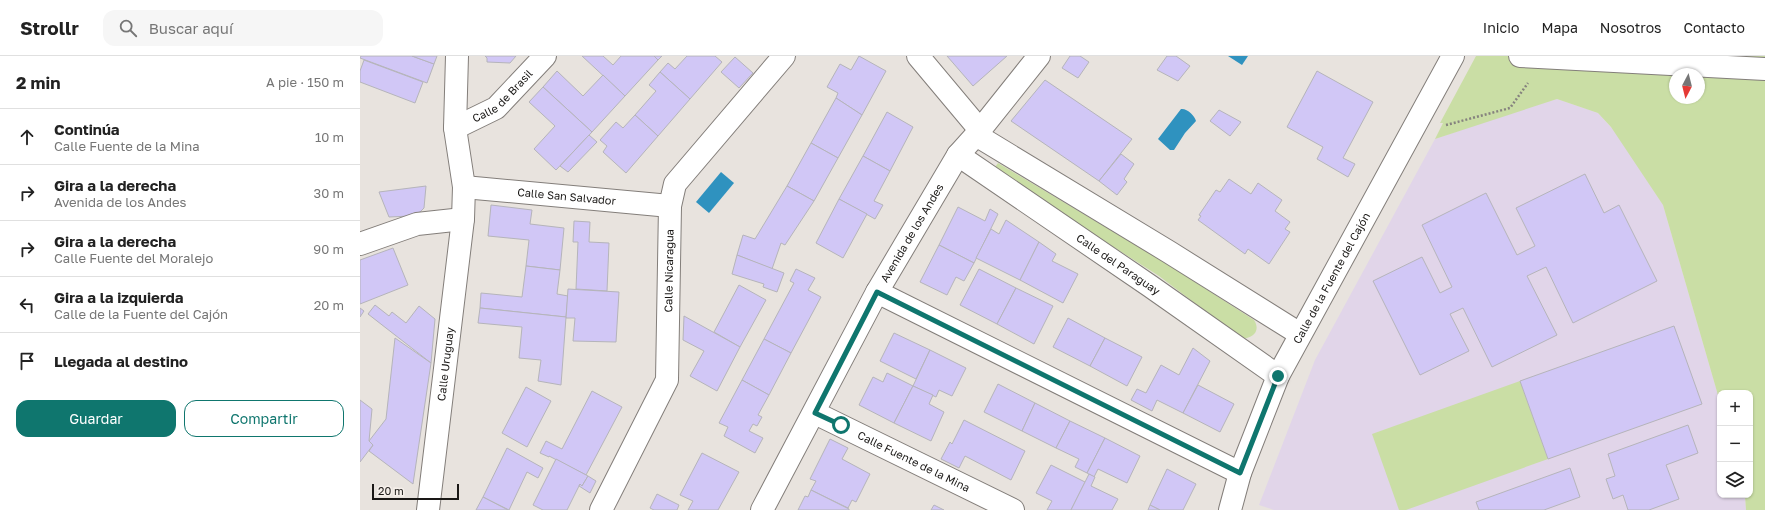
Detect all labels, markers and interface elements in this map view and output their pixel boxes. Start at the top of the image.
search box [103,10,383,46]
text: Strollr [20,16,79,39]
icon: search [117,17,139,39]
text: Buscar aquí [149,19,233,37]
text: Inicio [1483,19,1519,36]
text: Mapa [1541,19,1578,36]
text: Nosotros [1600,19,1661,36]
text: Contacto [1683,19,1745,36]
street label: Calle de Brasil [470,66,535,125]
north arrow [1669,68,1705,104]
text: 2 min [16,72,60,93]
text: A pie · 150 m [266,74,344,90]
text: Continúa [54,120,120,138]
icon: ahead [16,126,38,148]
text: 10 m [315,129,344,145]
text: Calle Fuente de la Mina [54,138,200,154]
text: Gira a la derecha [54,176,176,194]
street label: Avenida de los Andes [877,181,946,284]
icon: right [16,182,38,204]
text: 30 m [314,185,344,201]
street label: Calle San Salvador [517,185,617,207]
text: Avenida de los Andes [54,194,186,210]
street label: Calle de la Fuente del Cajón [1290,210,1372,346]
street label: Calle Nicaragua [661,229,676,313]
street label: Calle del Paraguay [1074,231,1163,297]
text: Gira a la derecha [54,232,176,250]
icon: right [16,238,38,260]
text: 90 m [313,241,344,257]
text: Calle Fuente del Moralejo [54,250,213,266]
text: Gira a la izquierda [54,288,184,306]
icon: left [16,294,38,316]
text: 20 m [314,297,344,313]
text: Calle de la Fuente del Cajón [54,306,228,322]
street label: Calle Uruguay [434,326,456,402]
icon: arrive [16,350,38,372]
text: Llegada al destino [54,352,188,370]
route end [1269,367,1287,385]
map controls [1717,390,1753,498]
button: + [1717,390,1753,426]
button: Guardar [16,400,176,437]
button: Compartir [184,400,344,437]
route start [832,416,850,434]
button: − [1717,426,1753,462]
street label: Calle Fuente de la Mina [856,428,972,494]
button: layers [1717,462,1753,498]
scale bar [372,482,459,501]
text: 20 m [378,484,404,497]

